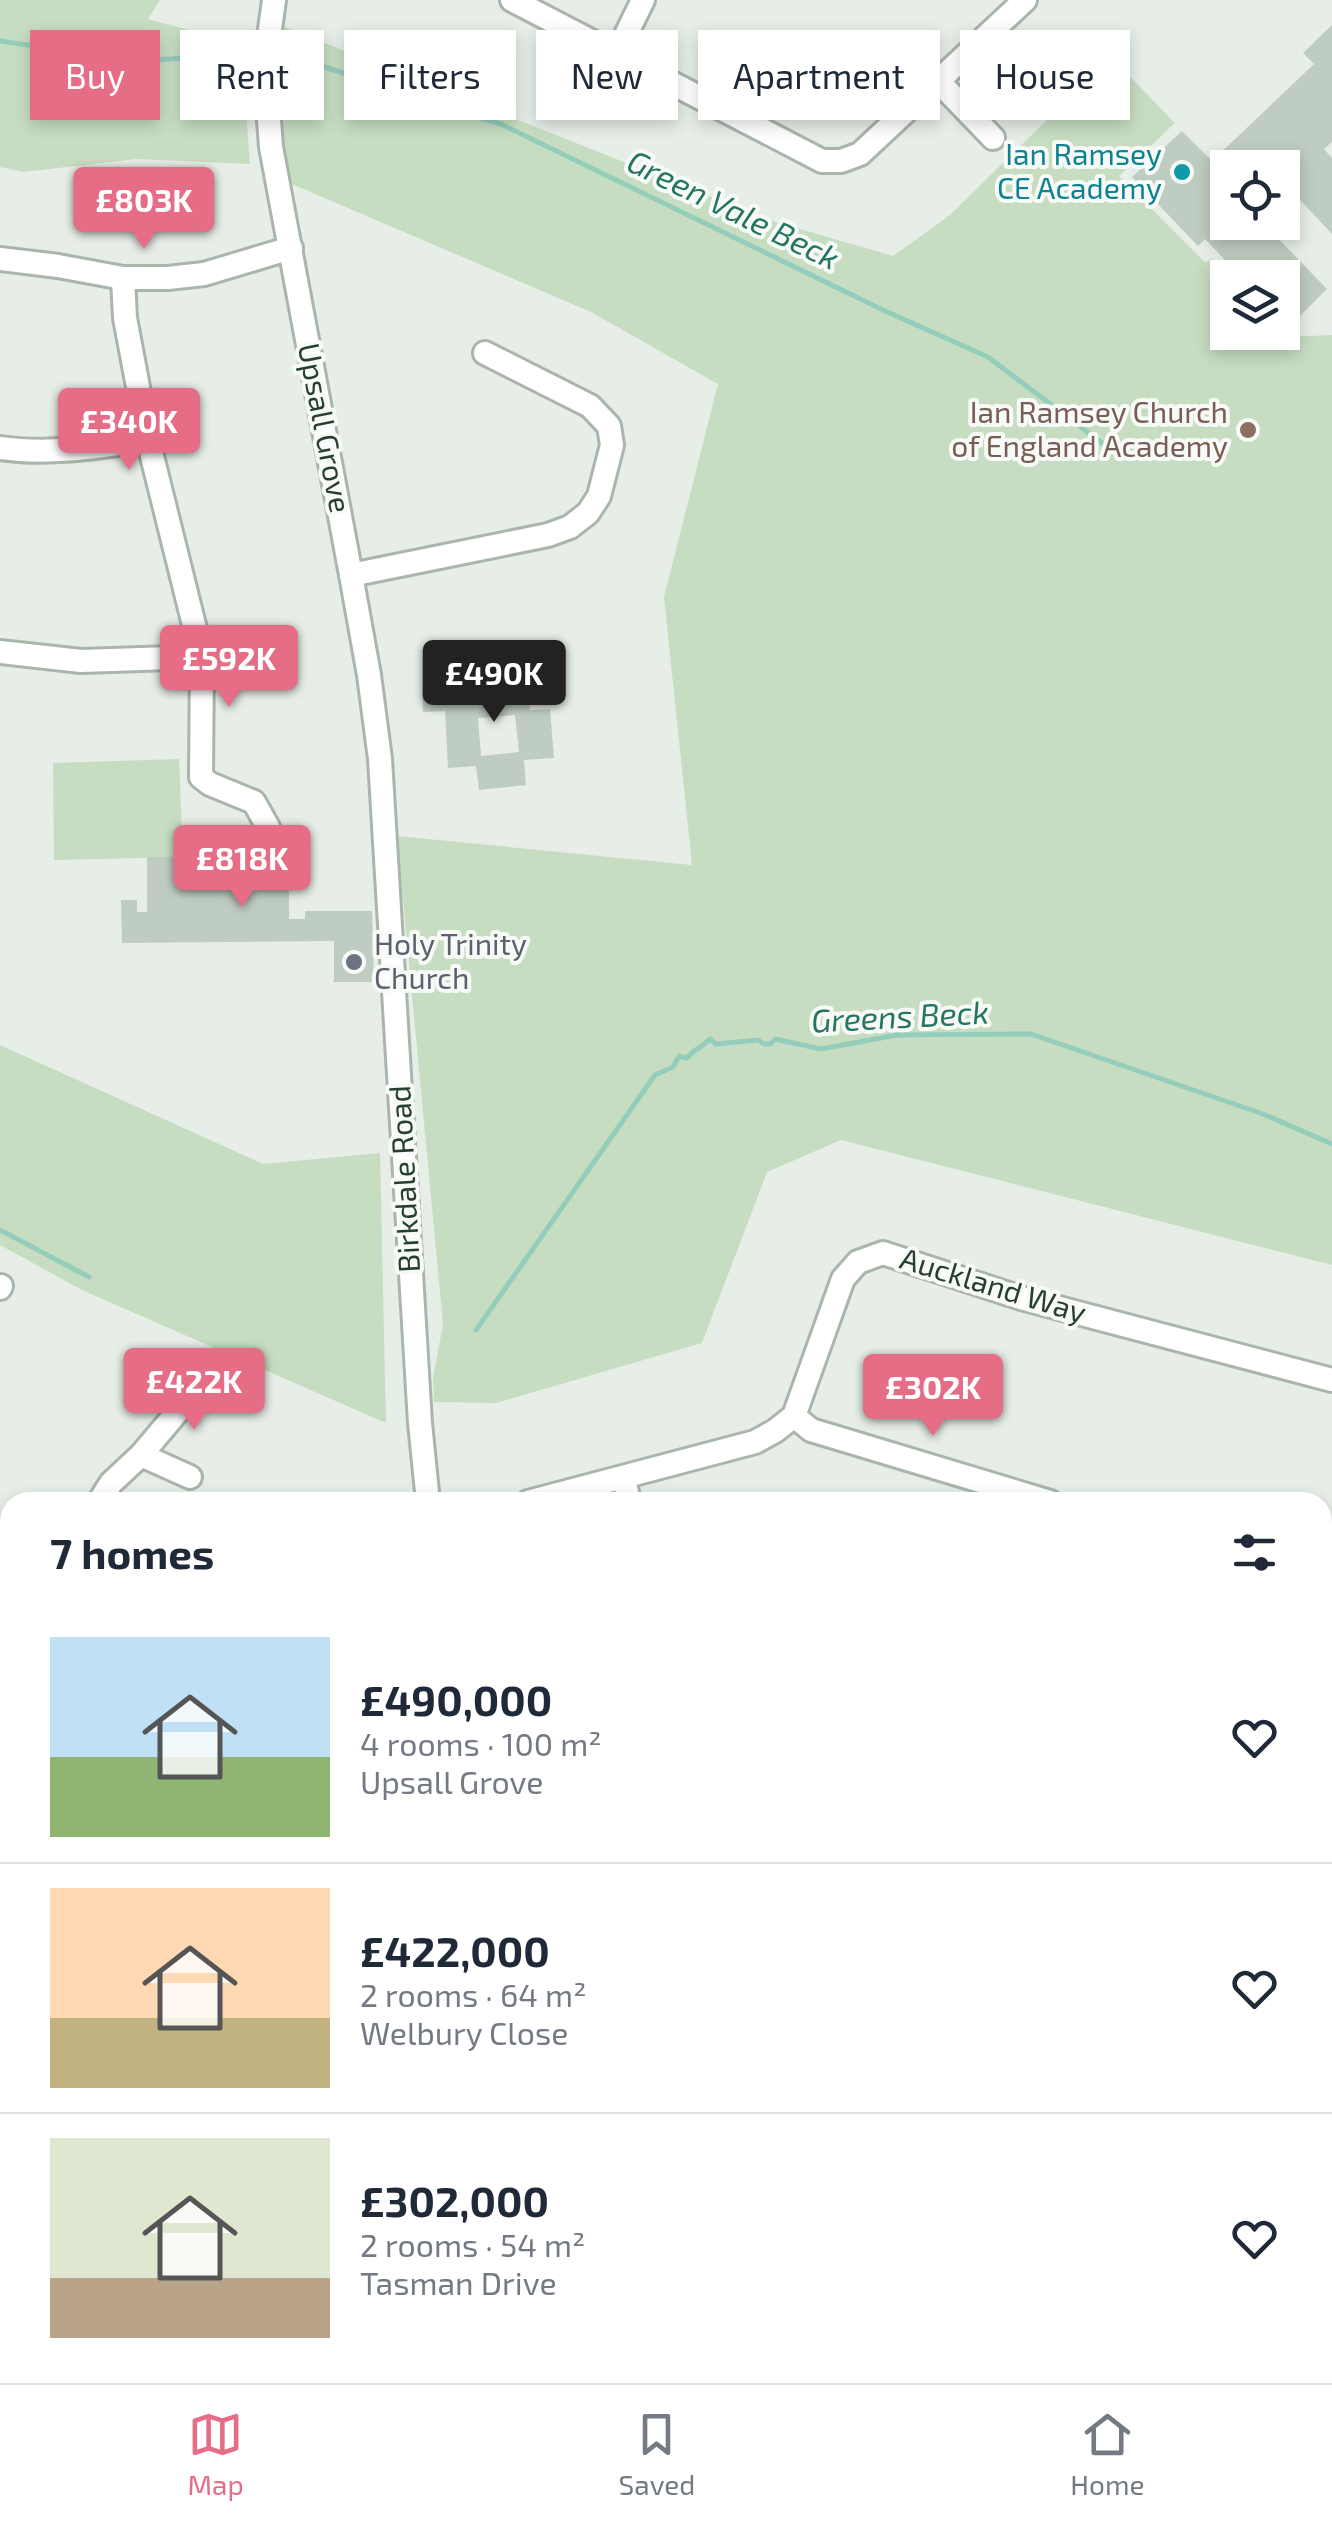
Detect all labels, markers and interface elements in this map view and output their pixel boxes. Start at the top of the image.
chip: Buy [30,30,160,120]
chip: Rent [180,30,324,120]
chip: Filters [344,30,516,120]
chip: New [536,30,678,120]
chip: Apartment [698,30,940,120]
chip: House [960,30,1130,120]
place label: Ian Ramsey CE Academy [997,135,1162,205]
water label: Green Vale Beck [622,140,846,276]
map controls [1210,150,1300,350]
button: locate [1210,150,1300,240]
marker: Ian Ramsey CE Academy [1171,161,1193,183]
pin: £803K [74,167,214,252]
text: £803K [95,180,193,218]
button: layers [1210,260,1300,350]
street label: Upsall Grove [292,340,360,515]
pin: £340K [59,388,199,473]
place label: Ian Ramsey Church of England Academy [951,393,1228,463]
text: £340K [80,401,178,439]
marker: Ian Ramsey Church of England Academy [1237,419,1259,441]
pin: £592K [159,625,299,710]
text: £592K [182,638,276,676]
pin: £490K [424,640,564,725]
text: £490K [445,653,543,691]
pin: £818K [172,825,312,910]
text: £818K [196,838,288,876]
place label: Holy Trinity Church [374,925,527,995]
marker: Holy Trinity Church [343,951,365,973]
water label: Greens Beck [810,991,990,1039]
street label: Birkdale Road [380,1085,426,1274]
street label: Auckland Way [896,1239,1091,1329]
pin: £422K [124,1348,264,1433]
pin: £302K [863,1354,1003,1439]
text: £422K [146,1361,242,1399]
text: £302K [885,1367,981,1405]
icon: filters [1227,1525,1282,1580]
text: 7 homes [50,1527,214,1577]
text: £490,000 [360,1674,552,1724]
icon: home [130,1677,250,1797]
icon: heart [1227,1710,1282,1765]
text: 4 rooms · 100 m² [360,1724,601,1762]
text: Upsall Grove [360,1762,544,1800]
text: £422,000 [360,1925,550,1975]
icon: home [130,1928,250,2048]
icon: heart [1227,1961,1282,2016]
text: 2 rooms · 64 m² [360,1975,586,2013]
text: Welbury Close [360,2013,568,2051]
text: £302,000 [360,2175,549,2225]
icon: home [130,2178,250,2298]
icon: heart [1227,2211,1282,2266]
text: 2 rooms · 54 m² [360,2225,585,2263]
text: Tasman Drive [360,2263,557,2301]
tab: Map [187,2407,244,2501]
tab: Saved [619,2407,695,2501]
tab: Home [1070,2407,1145,2501]

